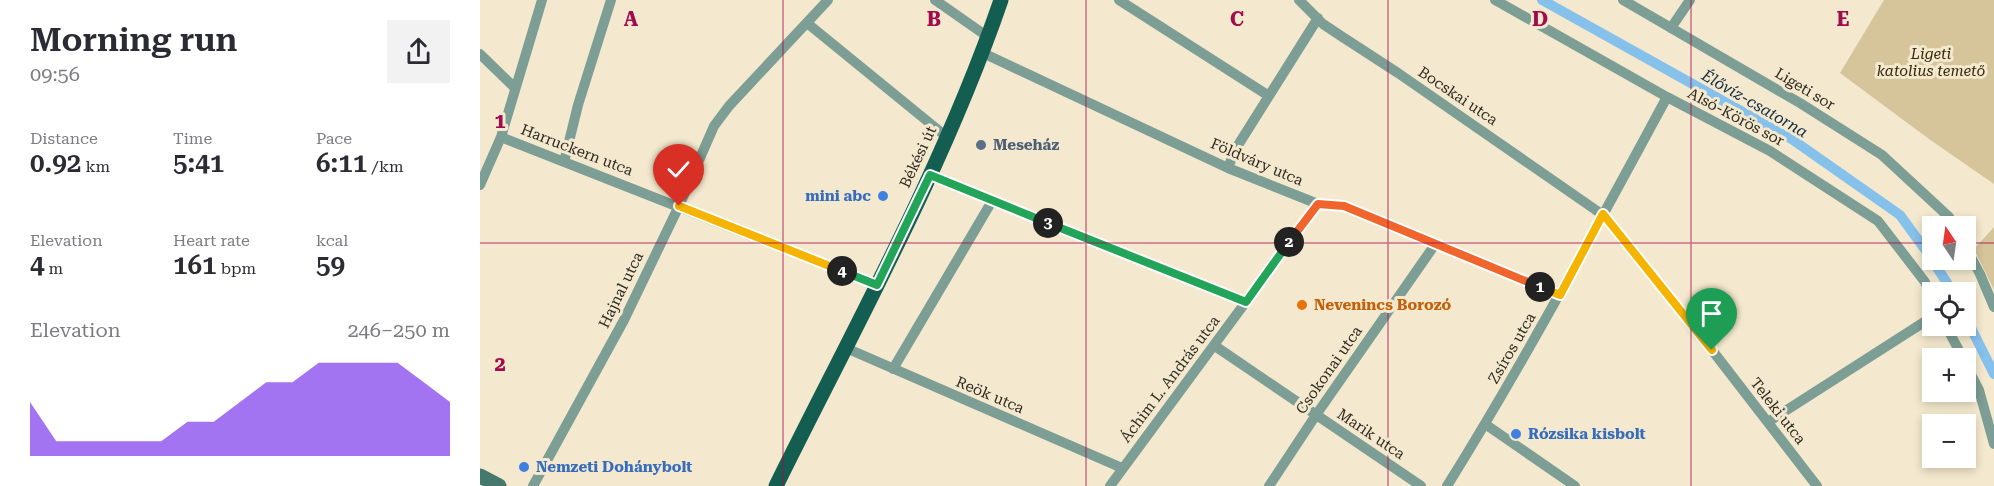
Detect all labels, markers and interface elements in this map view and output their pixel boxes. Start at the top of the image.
text: A [624,7,639,31]
text: B [927,7,941,31]
text: C [1230,7,1244,31]
text: D [1532,7,1548,31]
text: E [1837,7,1850,31]
text: Morning run [30,20,237,59]
button: share [387,20,450,83]
park label: Ligeti katolius temető [1877,45,1986,80]
text: 09:56 [30,62,80,86]
street label: Bocskai utca [1415,63,1501,129]
street label: Ligeti sor [1772,64,1838,114]
water label: Élővíz-csatorna [1698,65,1811,142]
street label: Alsó-Körös sor [1685,84,1787,150]
text: 1 [494,109,506,133]
street label: Harruckern utca [518,120,636,180]
street label: Békési út [896,123,940,191]
text: Distance [30,129,98,148]
text: Time [173,129,212,148]
text: Pace [316,129,352,148]
street label: Földváry utca [1208,134,1306,190]
place label: Meseház [993,136,1059,154]
marker: Meseház [974,138,988,152]
pin [653,144,704,206]
text: 0.92 [30,148,81,178]
text: 5:41 [173,148,224,178]
text: 6:11 [316,148,367,178]
icon: check [662,153,695,186]
text: km [81,157,110,176]
text: /km [367,157,404,176]
place label: mini abc [805,187,871,205]
marker: mini abc [876,189,890,203]
pin: 3 [1033,208,1063,238]
text: 3 [1044,213,1052,232]
north arrow [1922,216,1976,270]
map controls [1922,216,1976,468]
pin: 2 [1274,227,1304,257]
text: Elevation [30,231,103,250]
text: Heart rate [173,231,250,250]
text: kcal [316,231,348,250]
text: 2 [1285,232,1293,251]
street label: Hajnal utca [595,249,647,331]
text: 4 [30,250,45,280]
text: 161 [173,250,217,280]
text: 59 [316,250,345,280]
pin: 4 [827,256,857,286]
text: m [45,259,63,278]
text: bpm [217,259,256,278]
text: 4 [838,261,846,280]
pin: 1 [1525,272,1555,302]
text: 1 [1536,277,1544,296]
button: locate [1922,282,1976,336]
pin [1686,288,1737,350]
place label: Nevenincs Borozó [1314,296,1451,314]
icon: arrive [1695,297,1728,330]
marker: Nevenincs Borozó [1295,298,1309,312]
street label: Zsíros utca [1484,309,1540,387]
street label: Áchim L. András utca [1116,312,1224,446]
text: Elevation [30,318,121,342]
text: 246–250 m [347,318,450,342]
street label: Csokonai utca [1292,323,1366,417]
button: + [1922,348,1976,402]
text: 2 [494,352,506,376]
street label: Reök utca [953,373,1027,417]
street label: Teleki utca [1747,374,1809,448]
street label: Marik utca [1334,405,1408,463]
button: − [1922,414,1976,468]
place label: Rózsika kisbolt [1528,425,1646,443]
marker: Rózsika kisbolt [1509,427,1523,441]
place label: Nemzeti Dohánybolt [536,458,692,476]
marker: Nemzeti Dohánybolt [517,460,531,474]

